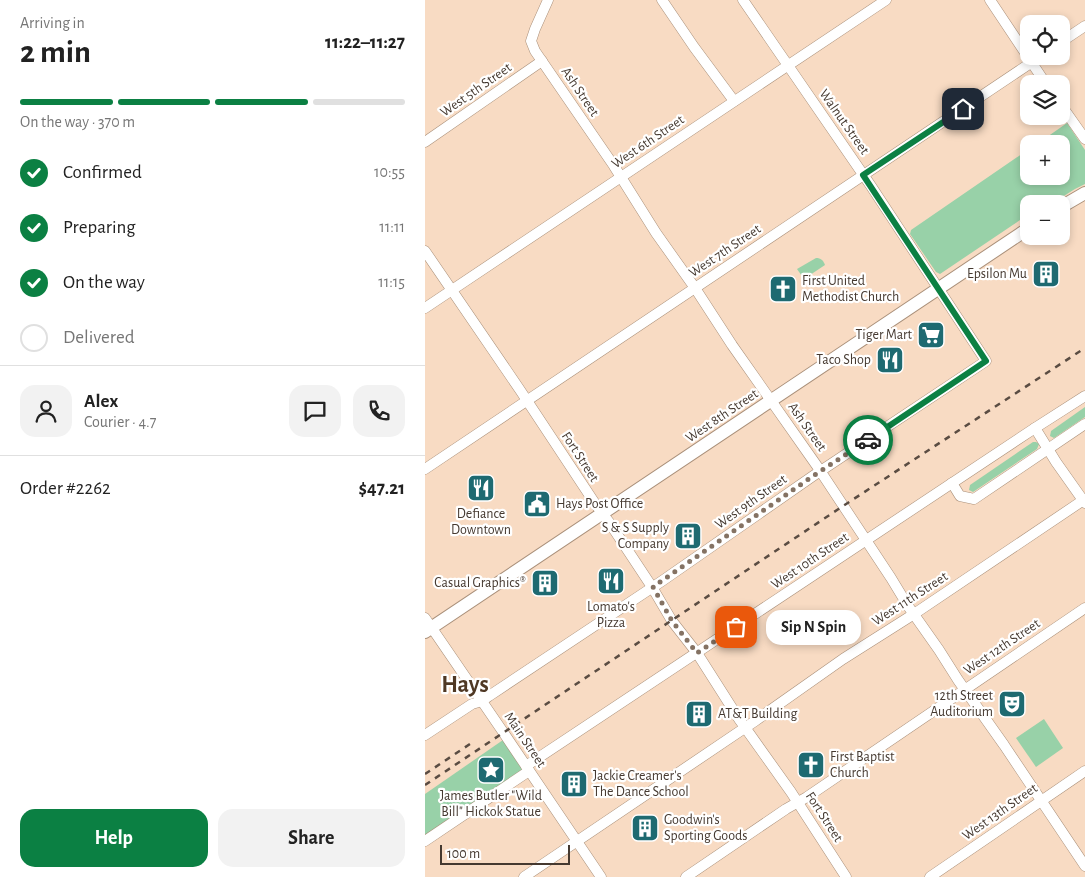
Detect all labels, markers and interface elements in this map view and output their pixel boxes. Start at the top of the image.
text: Arriving in [20,15,85,31]
map controls [1020,15,1070,245]
button: locate [1020,15,1070,65]
text: 11:22–11:27 [325,33,405,52]
text: 2 min [20,36,91,68]
street label: West 5th Street [438,60,515,120]
street label: Ash Street [559,65,602,119]
button: layers [1020,75,1070,125]
street label: Walnut Street [817,87,872,157]
pin [942,88,984,130]
icon: home [949,95,977,123]
street label: West 6th Street [609,112,687,171]
text: On the way · 370 m [20,114,135,130]
button: + [1020,135,1070,185]
icon: check [20,159,48,187]
text: Confirmed [63,163,142,182]
text: 10:55 [374,164,405,180]
button: − [1020,195,1070,245]
icon: check [20,214,48,242]
text: Preparing [63,218,136,237]
text: 11:11 [379,219,405,235]
street label: West 7th Street [687,222,764,280]
building icon: Epsilon Mu [1031,259,1061,289]
place label: Epsilon Mu [967,267,1027,281]
icon: check [20,269,48,297]
text: On the way [63,273,145,292]
text: 11:15 [378,274,405,290]
church icon: First United Methodist Church [768,274,798,304]
place label: First United Methodist Church [802,274,899,304]
supermarket icon: Tiger Mart [916,320,946,350]
text: Delivered [63,328,135,347]
place label: Tiger Mart [855,328,913,342]
restaurant icon: Taco Shop [875,345,905,375]
place label: Taco Shop [816,353,871,367]
button: person [20,385,72,437]
button: chat [289,385,341,437]
button: phone [353,385,405,437]
street label: West 8th Street [683,386,761,445]
text: Alex [84,392,118,411]
street label: Ash Street [785,400,829,454]
text: Courier · 4.7 [84,414,156,430]
courier [843,415,893,465]
icon: car [854,426,882,454]
street label: Fort Street [559,429,602,485]
street label: West 9th Street [713,472,790,532]
restaurant icon: Defiance Downtown [466,473,496,503]
text: Order #2262 [20,479,111,498]
text: $47.21 [359,479,405,498]
public building icon: Hays Post Office [522,489,552,519]
place label: Hays Post Office [556,497,643,511]
place label: Defiance Downtown [451,507,511,537]
place label: S & S Supply Company [602,521,669,551]
building icon: S & S Supply Company [673,521,703,551]
street label: West 10th Street [769,530,851,592]
restaurant icon: Lomato's Pizza [596,566,626,596]
building icon: Casual Graphics® [530,568,560,598]
street label: West 11th Street [870,569,951,629]
place label: Casual Graphics® [434,576,526,590]
place label: Lomato's Pizza [587,600,635,630]
pin [715,606,757,648]
callout: Sip N Spin [766,610,861,644]
icon: bag [722,613,750,641]
street label: West 12th Street [961,616,1043,678]
text: Sip N Spin [781,619,846,635]
district label: Hays [441,673,489,697]
place label: 12th Street Auditorium [930,689,994,719]
theatre icon: 12th Street Auditorium [997,689,1027,719]
building icon: AT&T Building [684,699,714,729]
place label: AT&T Building [718,707,797,721]
street label: Main Street [502,710,549,771]
church icon: First Baptist Church [796,750,826,780]
place label: First Baptist Church [830,750,895,780]
place icon: James Butler "Wild Bill" Hickok Statue [476,755,506,785]
building icon: Jackie Creamer's The Dance School [559,769,589,799]
place label: Jackie Creamer's The Dance School [593,769,689,799]
street label: West 13th Street [960,781,1040,843]
place label: James Butler "Wild Bill" Hickok Statue [440,789,542,819]
street label: Fort Street [803,789,846,845]
button: Help [20,809,208,867]
button: Share [218,809,405,867]
building icon: Goodwin's Sporting Goods [630,813,660,843]
place label: Goodwin's Sporting Goods [664,813,748,843]
scale bar [440,842,570,865]
text: 100 m [447,847,480,861]

